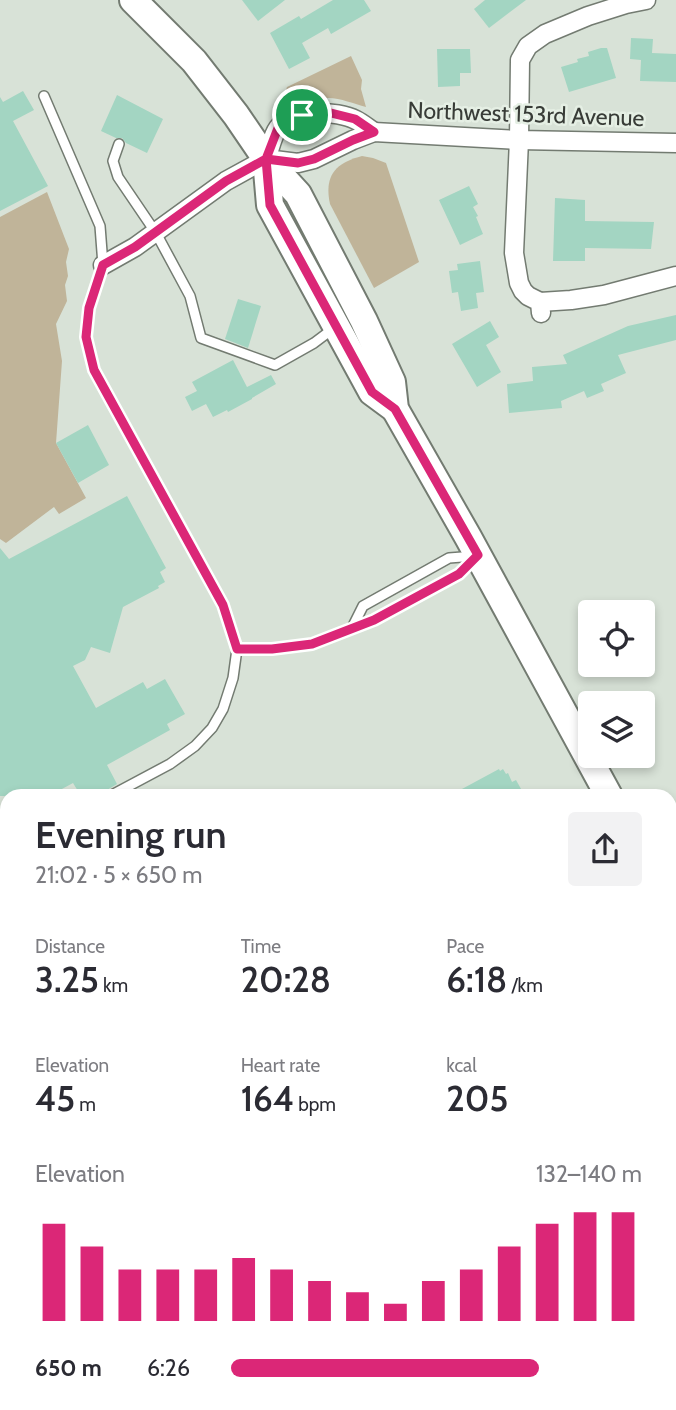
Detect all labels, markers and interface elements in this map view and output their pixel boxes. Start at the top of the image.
pin [272,85,332,145]
icon: arrive [283,96,321,134]
street label: Northwest 153rd Avenue [407,96,645,132]
map controls [578,600,655,768]
button: locate [578,600,655,677]
button: layers [578,691,655,768]
text: Evening run [35,811,227,858]
button: share [568,812,642,886]
text: 21:02 · 5 × 650 m [35,861,202,889]
text: Distance [35,935,105,958]
text: Time [241,935,281,958]
text: Pace [446,935,484,958]
text: 3.25 [35,958,99,1001]
text: 20:28 [241,958,331,1001]
text: 6:18 [446,958,507,1001]
text: km [99,974,128,997]
text: /km [507,974,543,997]
text: Elevation [35,1054,109,1077]
text: Heart rate [241,1054,320,1077]
text: kcal [446,1054,477,1077]
text: 45 [35,1077,75,1120]
text: 164 [241,1077,294,1120]
text: 205 [446,1077,508,1120]
text: m [75,1093,96,1116]
text: bpm [294,1093,336,1116]
text: Elevation [35,1160,125,1188]
text: 132–140 m [536,1160,642,1188]
text: 650 m [35,1354,102,1382]
text: 6:26 [147,1354,190,1382]

